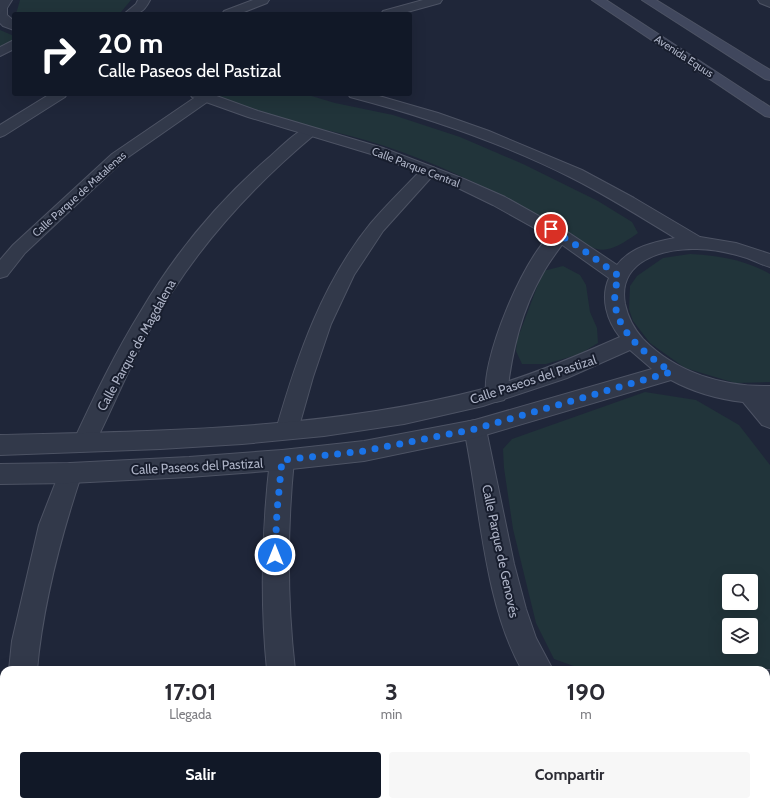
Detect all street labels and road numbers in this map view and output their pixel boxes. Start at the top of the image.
street label: Avenida Equus [652,32,717,81]
street label: Calle Parque Central [370,144,462,190]
street label: Calle Parque de Matalenas [29,148,129,240]
street label: Calle Parque de Magdalena [93,276,179,413]
street label: Calle Paseos del Pastizal [468,351,598,407]
street label: Calle Paseos del Pastizal [131,455,263,477]
street label: Calle Parque de Genovés [479,483,523,620]

